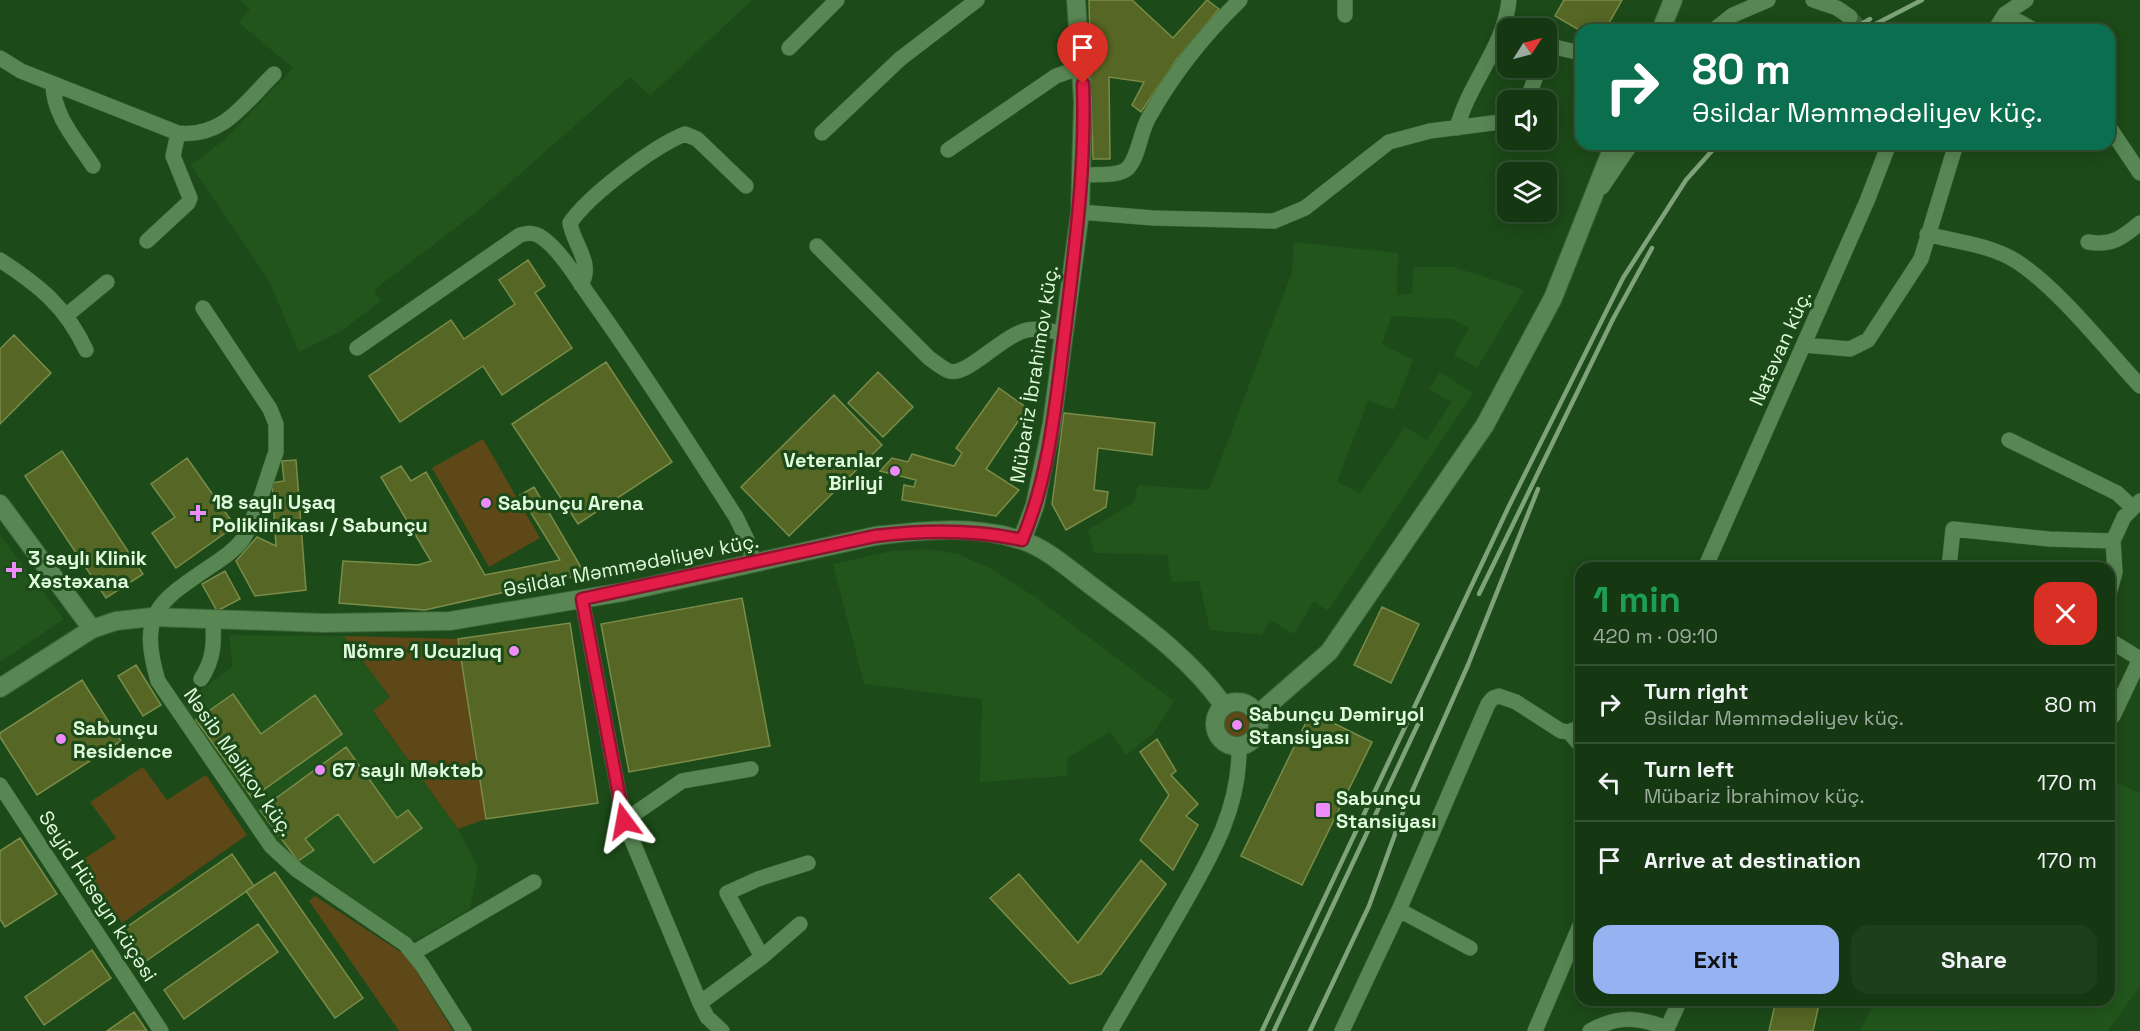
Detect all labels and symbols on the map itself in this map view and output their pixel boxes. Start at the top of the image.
north arrow [1497,18,1557,78]
pin [1057,22,1108,84]
street label: Mübariz İbrahimov küç. [1004,263,1064,485]
street label: Natəvan küç. [1743,286,1817,410]
place label: Veteranlar Birliyi [783,447,883,496]
marker: Veteranlar Birliyi [888,464,902,478]
place label: 18 saylı Uşaq Poliklinikası / Sabunçu [212,489,428,538]
place label: Sabunçu Arena [498,490,644,516]
marker: Sabunçu Arena [479,496,493,510]
marker: 18 saylı Uşaq Poliklinikası / Sabunçu [189,504,207,522]
street label: Əsildar Məmmədəliyev küç. [501,527,761,603]
place label: 3 saylı Klinik Xəstəxana [28,545,147,594]
marker: 3 saylı Klinik Xəstəxana [5,561,23,579]
place label: Nömrə 1 Ucuzluq [343,638,502,664]
marker: Nömrə 1 Ucuzluq [507,644,521,658]
street label: Nəsib Məlikov küç. [178,683,300,841]
place label: Sabunçu Dəmiryol Stansiyası [1249,701,1424,750]
place label: Sabunçu Residence [73,715,173,764]
marker: Sabunçu Dəmiryol Stansiyası [1230,718,1244,732]
marker: Sabunçu Residence [54,732,68,746]
place label: 67 saylı Məktəb [332,757,483,783]
marker: 67 saylı Məktəb [313,763,327,777]
place label: Sabunçu Stansiyası [1336,785,1437,834]
position arrow [592,789,656,853]
marker: Sabunçu Stansiyası [1314,801,1332,819]
street label: Seyid Hüseyn küçəsi [33,806,163,986]

